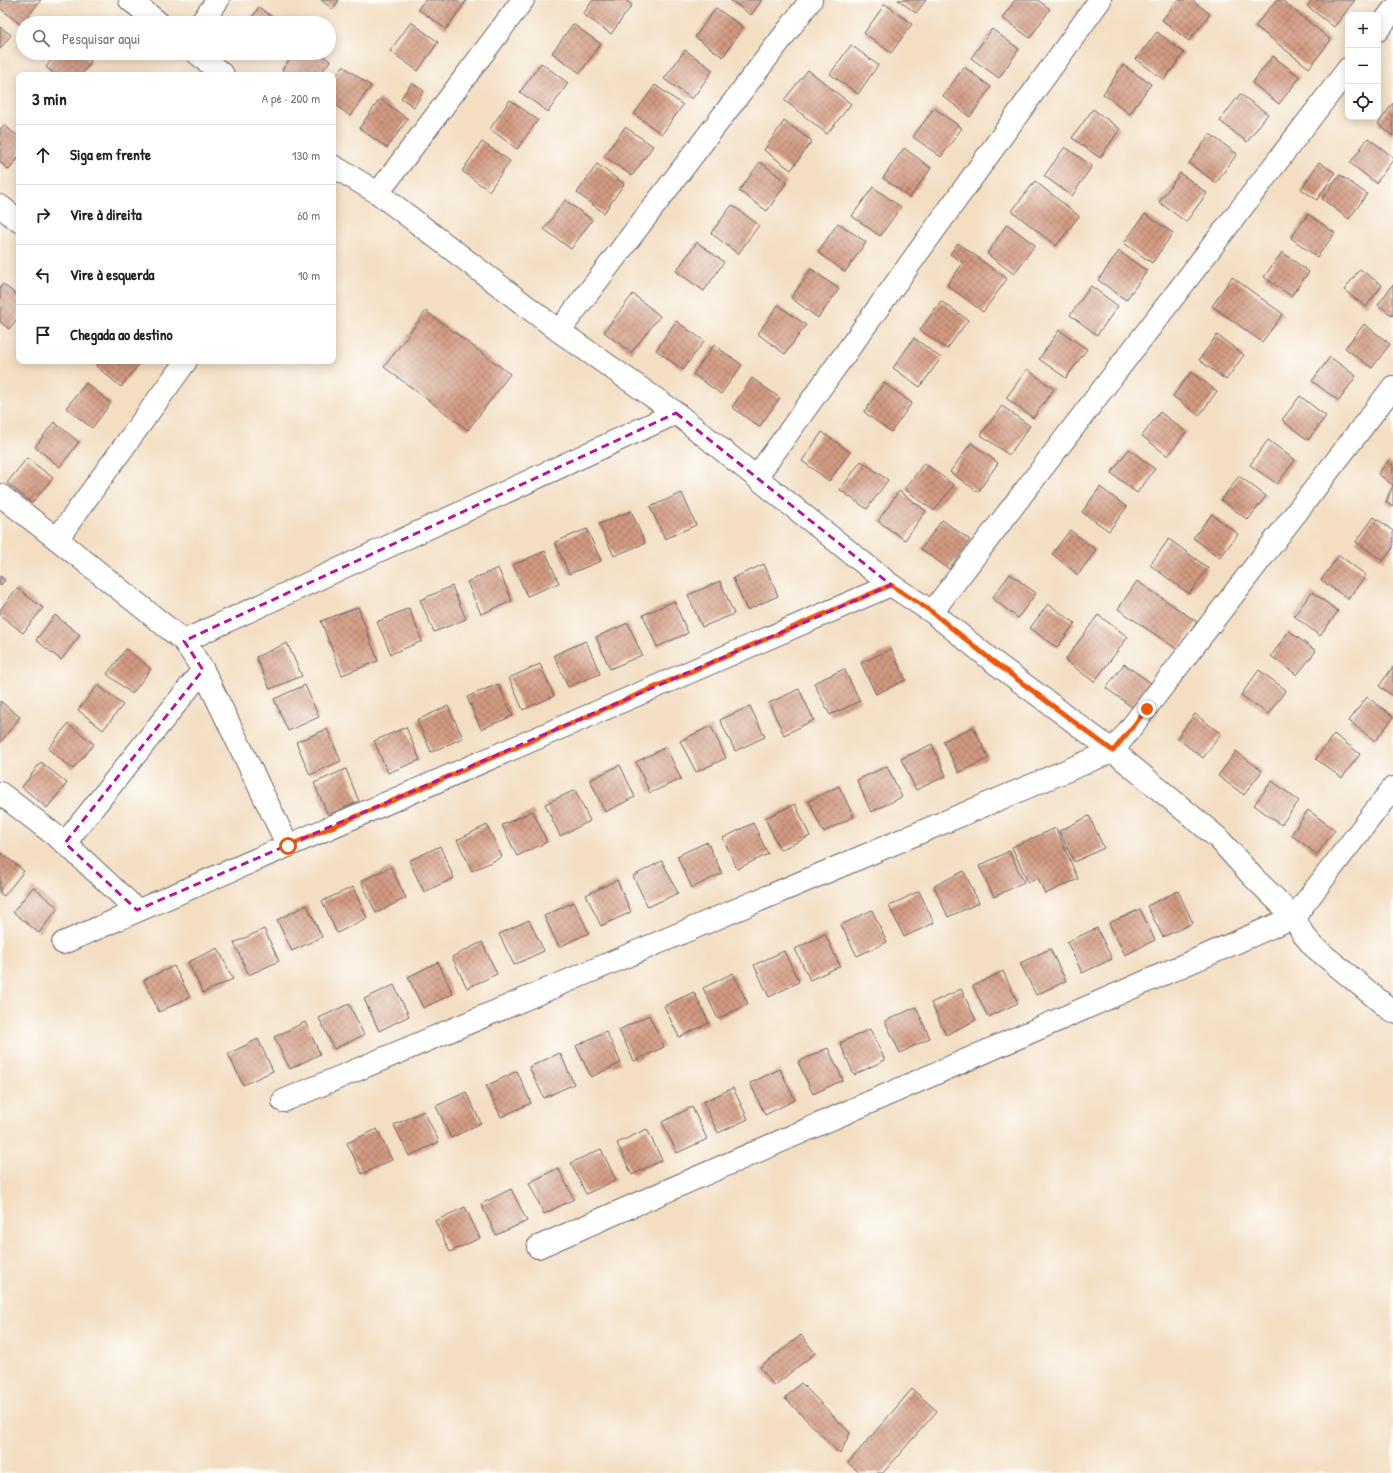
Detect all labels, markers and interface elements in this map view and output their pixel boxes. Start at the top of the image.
map controls [1345,12,1381,120]
button: + [1345,12,1381,48]
search box [16,16,336,60]
icon: search [30,27,52,49]
text: Pesquisar aqui [62,28,140,49]
button: − [1345,48,1381,84]
button: locate [1345,84,1381,120]
text: 3 min [32,87,67,110]
text: A pé · 200 m [262,89,320,107]
icon: ahead [32,144,54,166]
text: Siga em frente [70,144,151,165]
text: 130 m [292,146,320,164]
icon: right [32,204,54,226]
text: Vire à direita [70,204,142,225]
text: 60 m [297,206,320,224]
icon: left [32,264,54,286]
text: Vire à esquerda [70,264,154,285]
text: 10 m [298,266,320,284]
icon: arrive [32,324,54,346]
text: Chegada ao destino [70,324,173,345]
route end [1138,700,1156,718]
route start [279,837,297,855]

